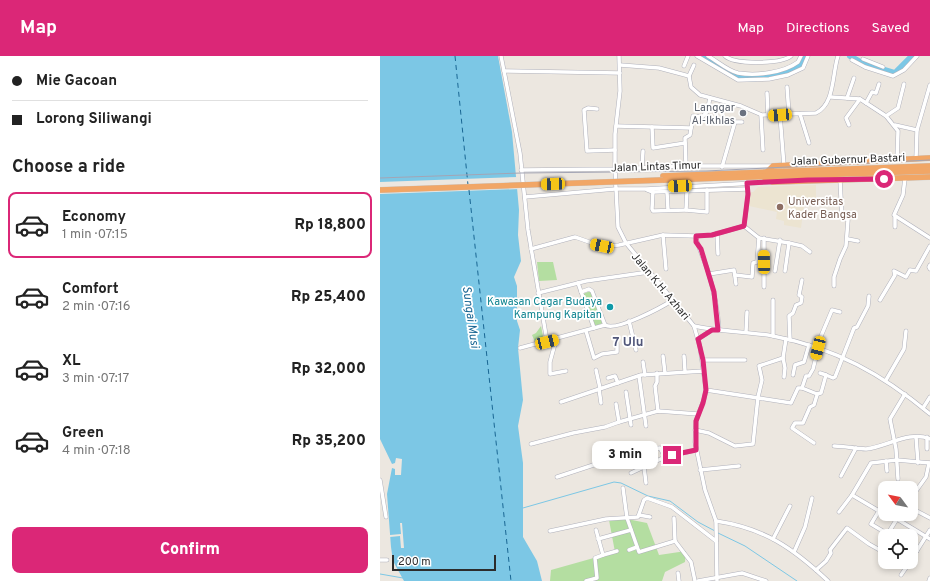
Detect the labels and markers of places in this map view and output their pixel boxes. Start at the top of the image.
place label: Langgar Al-Ikhlas [691,101,736,128]
marker: Langgar Al-Ikhlas [738,108,748,118]
place label: Universitas Kader Bangsa [788,195,857,222]
marker: Universitas Kader Bangsa [775,202,785,212]
place label: Kawasan Cagar Budaya Kampung Kapitan [487,295,602,322]
marker: Kawasan Cagar Budaya Kampung Kapitan [605,302,615,312]

